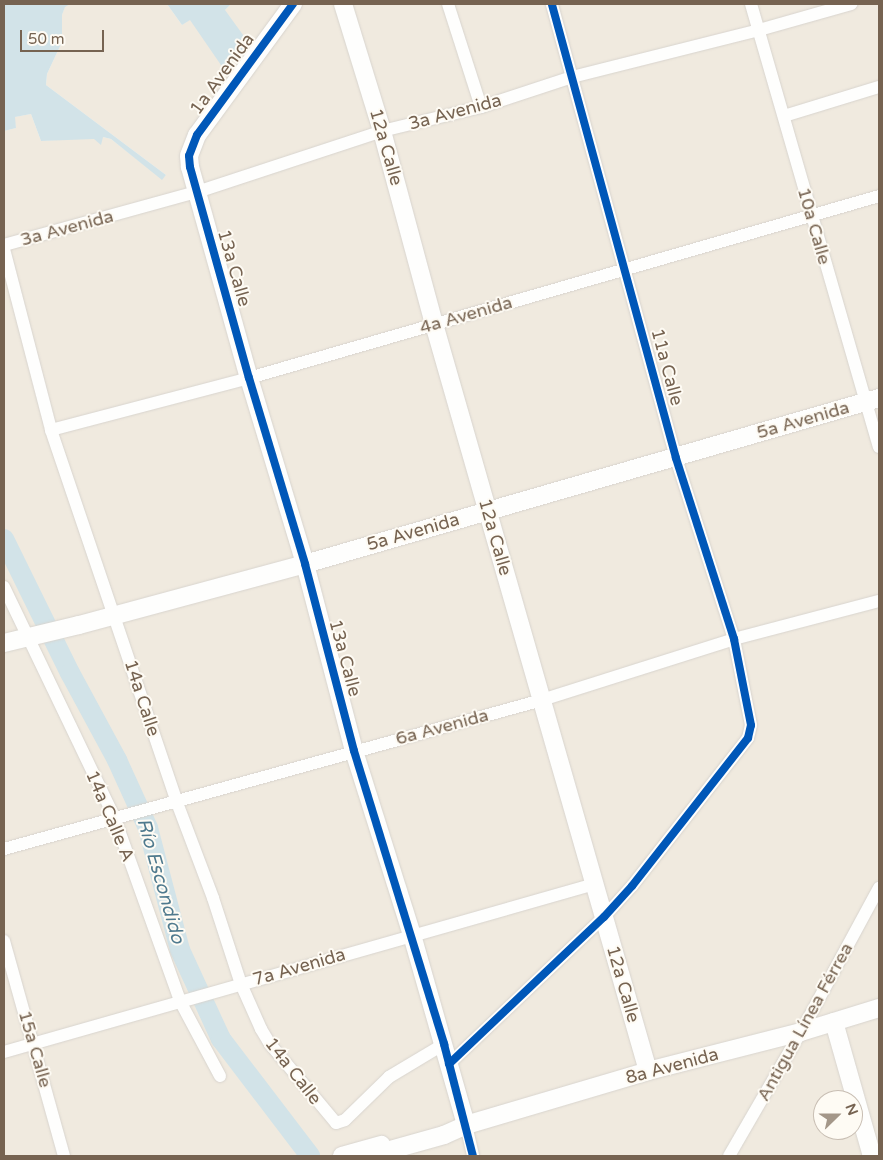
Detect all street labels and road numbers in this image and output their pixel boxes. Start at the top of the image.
street label: 1a Avenida [185,29,259,119]
street label: 3a Avenida [406,89,504,135]
street label: 12a Calle [365,106,407,188]
street label: 10a Calle [793,185,835,267]
street label: 3a Avenida [18,205,116,251]
street label: 13a Calle [213,227,255,309]
street label: 4a Avenida [417,291,515,339]
street label: 11a Calle [646,326,688,408]
street label: 5a Avenida [754,396,852,444]
street label: 12a Calle [474,496,516,578]
street label: 5a Avenida [364,508,462,556]
street label: 13a Calle [324,617,366,699]
street label: 14a Calle [119,657,165,739]
street label: 6a Avenida [393,704,491,750]
street label: 14a Calle A [81,767,139,865]
street label: Antigua Línea Férrea [753,939,857,1105]
street label: 7a Avenida [250,943,348,991]
street label: 12a Calle [602,943,644,1025]
street label: 15a Calle [14,1008,56,1090]
street label: 14a Calle [260,1033,326,1109]
street label: 8a Avenida [623,1043,721,1089]

